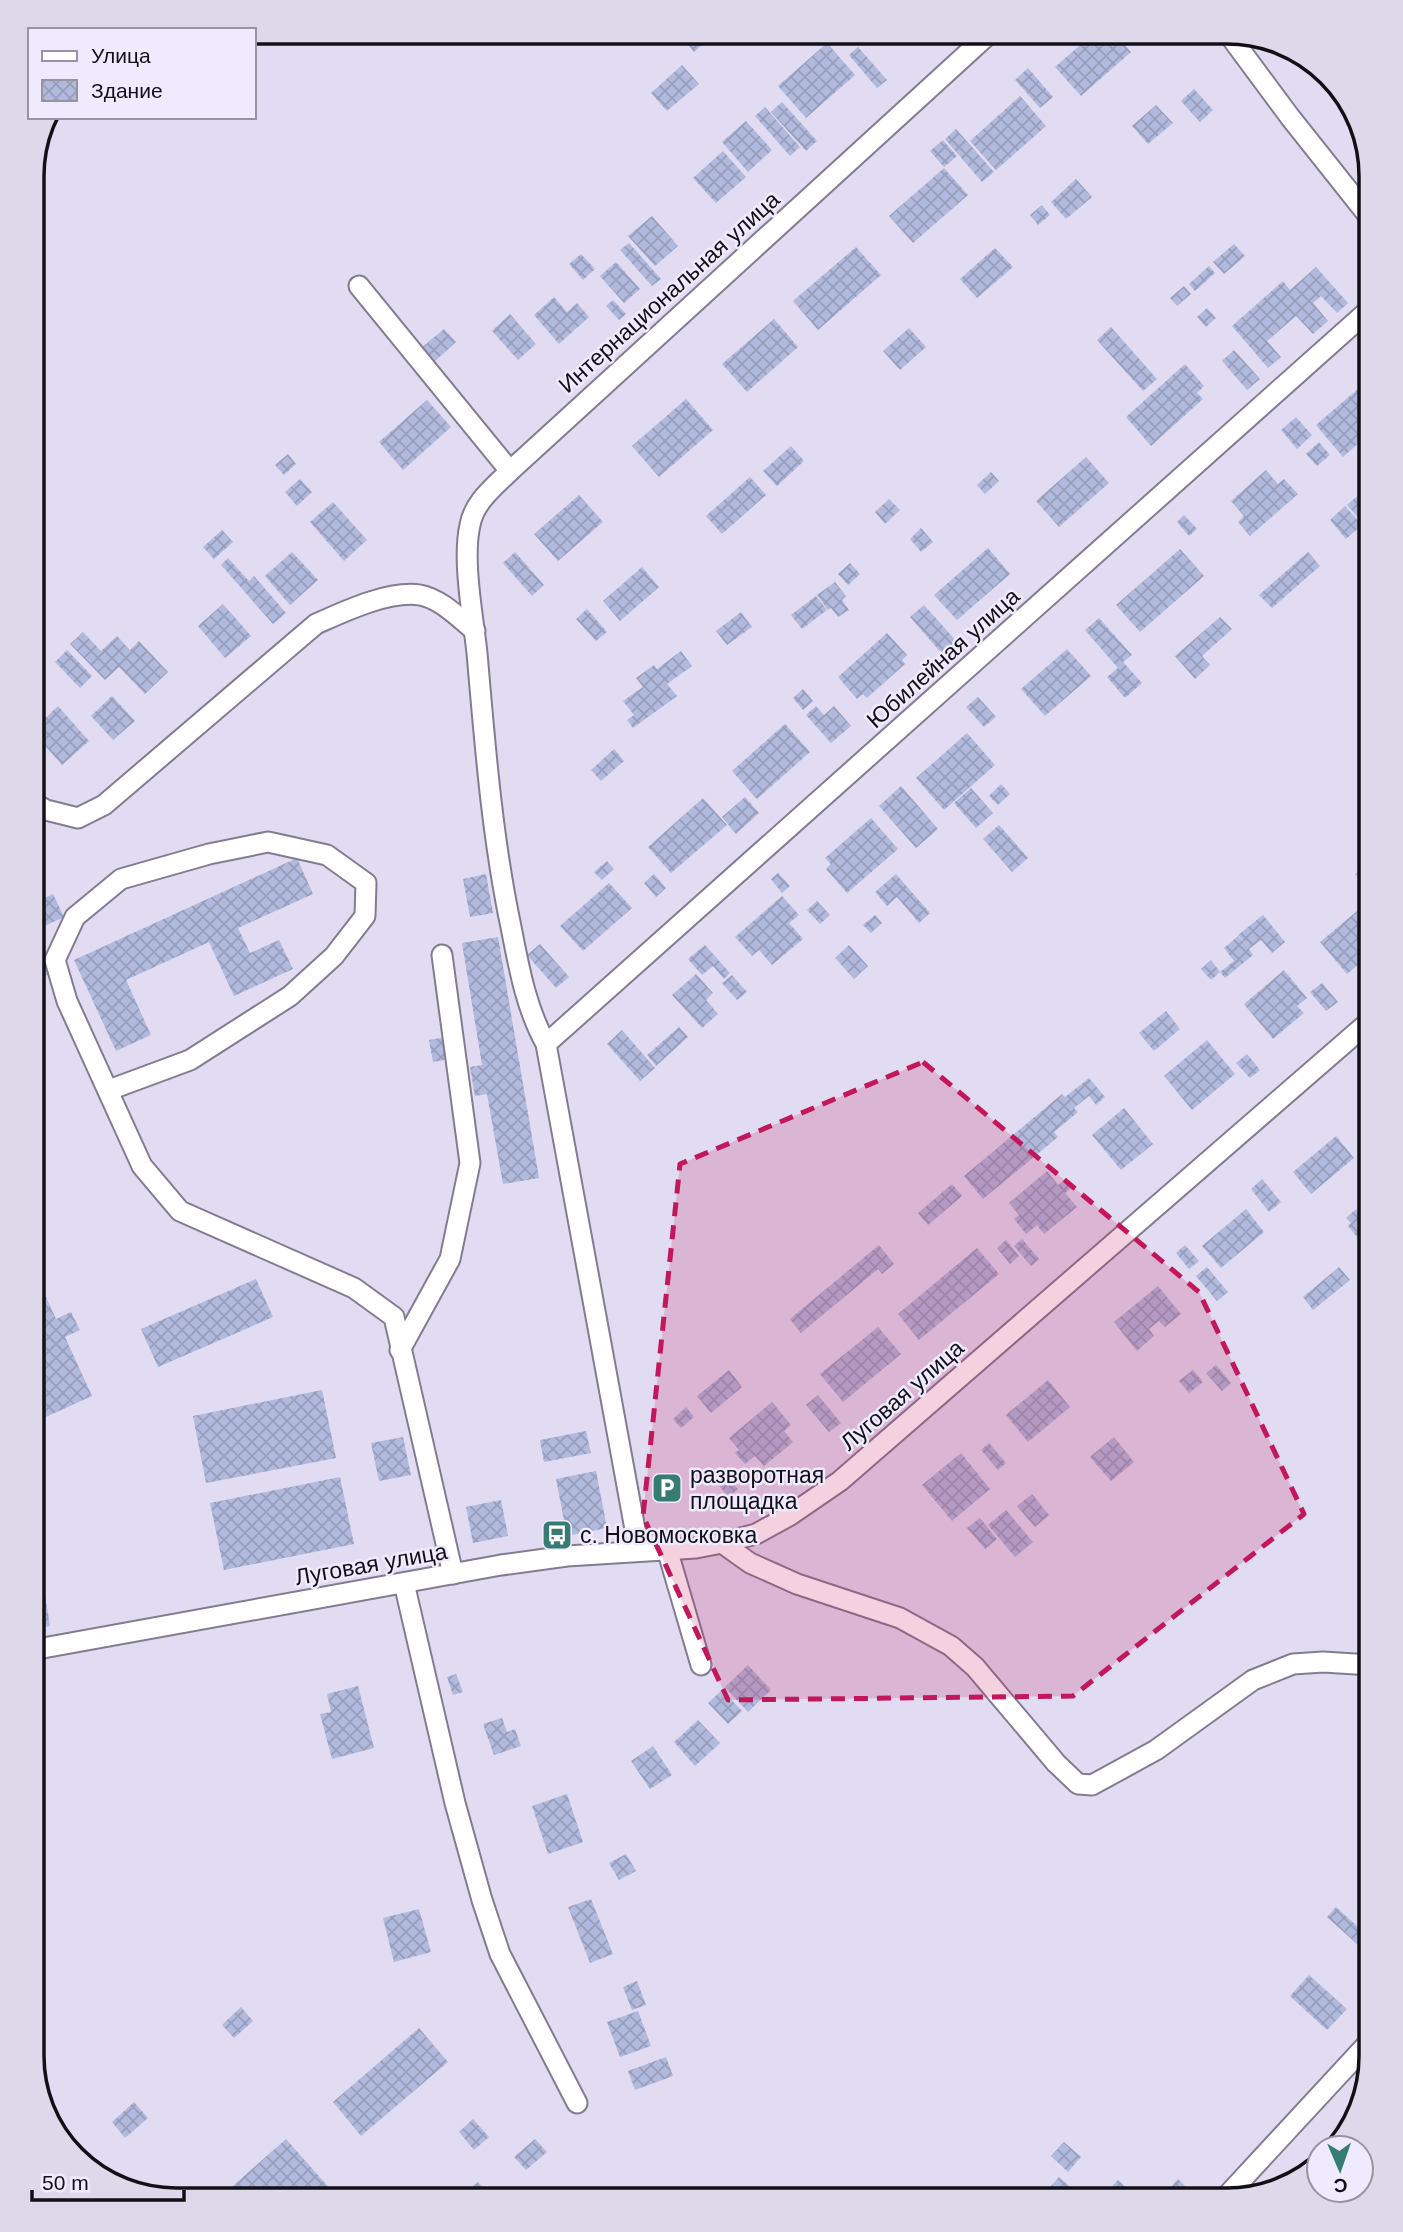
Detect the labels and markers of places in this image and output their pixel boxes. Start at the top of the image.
place label: разворотная площадка [690,1462,824,1514]
parking icon: разворотная площадка [650,1471,684,1505]
bus stop icon: с. Новомосковка [540,1518,574,1552]
place label: с. Новомосковка [580,1522,757,1548]

